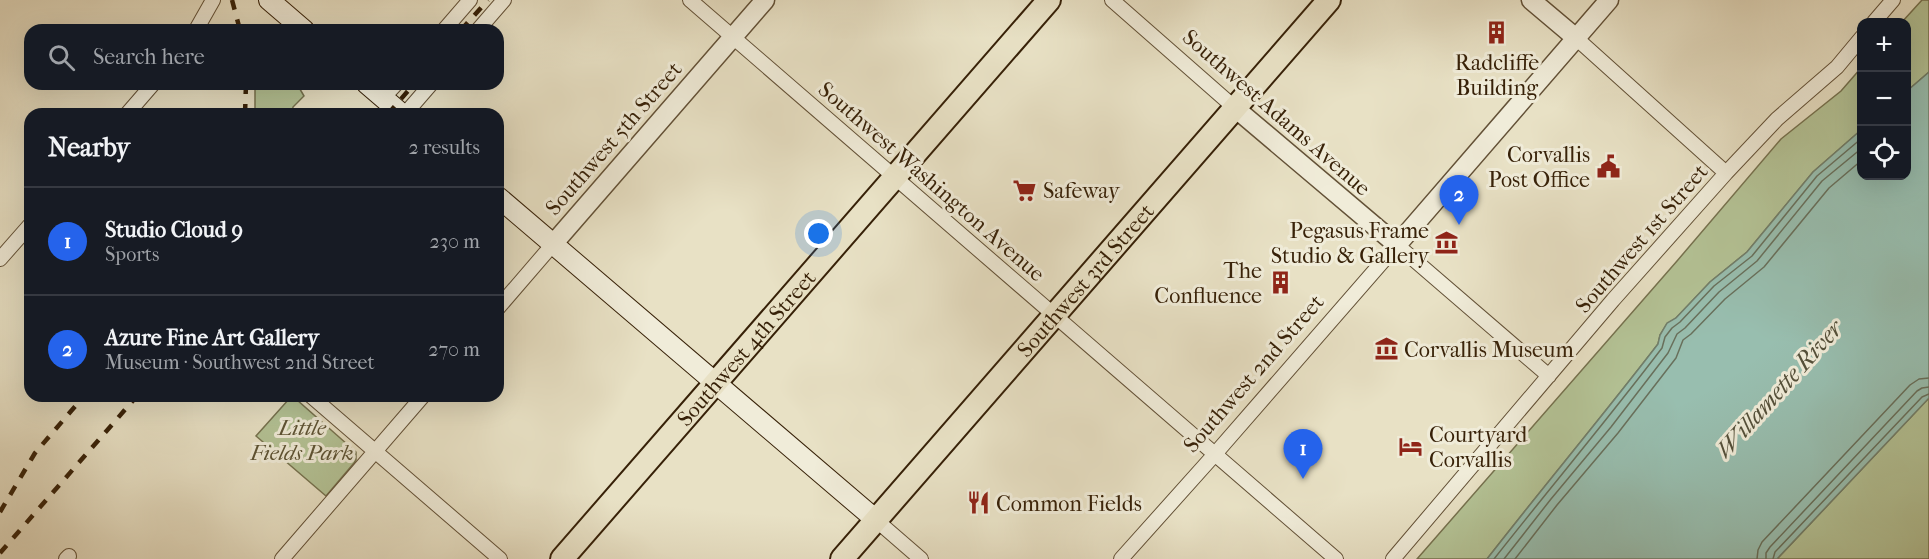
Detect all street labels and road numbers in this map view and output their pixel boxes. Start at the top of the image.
street label: Southwest Adams Avenue [1177,24,1376,202]
street label: Southwest 5th Street [540,57,687,221]
street label: Southwest Washington Avenue [813,76,1050,287]
street label: Southwest 1st Street [1570,159,1714,318]
street label: Southwest 3rd Street [1012,199,1160,363]
street label: Southwest 4th Street [672,265,822,432]
street label: Southwest 2nd Street [1178,289,1329,458]

